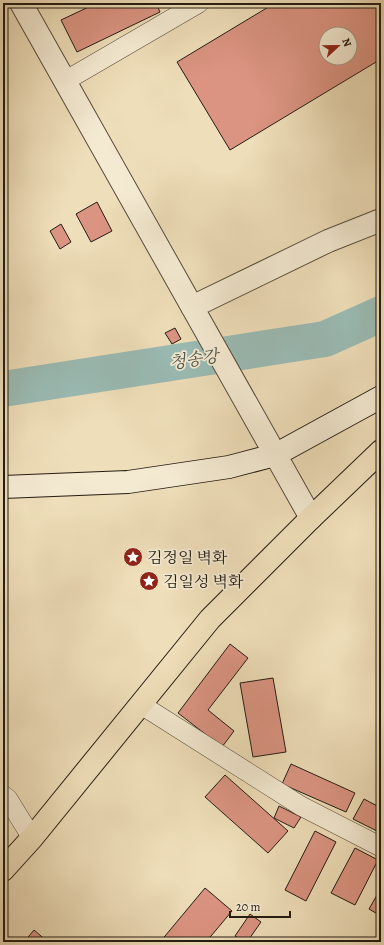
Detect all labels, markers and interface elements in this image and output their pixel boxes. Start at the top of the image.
north arrow [318,26,358,66]
text: N [338,36,355,49]
water label: 청송강 [168,344,223,375]
place icon: 김정일 벽화 [122,546,144,568]
place label: 김정일 벽화 [147,547,228,569]
place icon: 김일성 벽화 [138,570,160,592]
place label: 김일성 벽화 [163,571,244,593]
scale bar [230,893,290,919]
text: 20 m [236,899,260,915]

